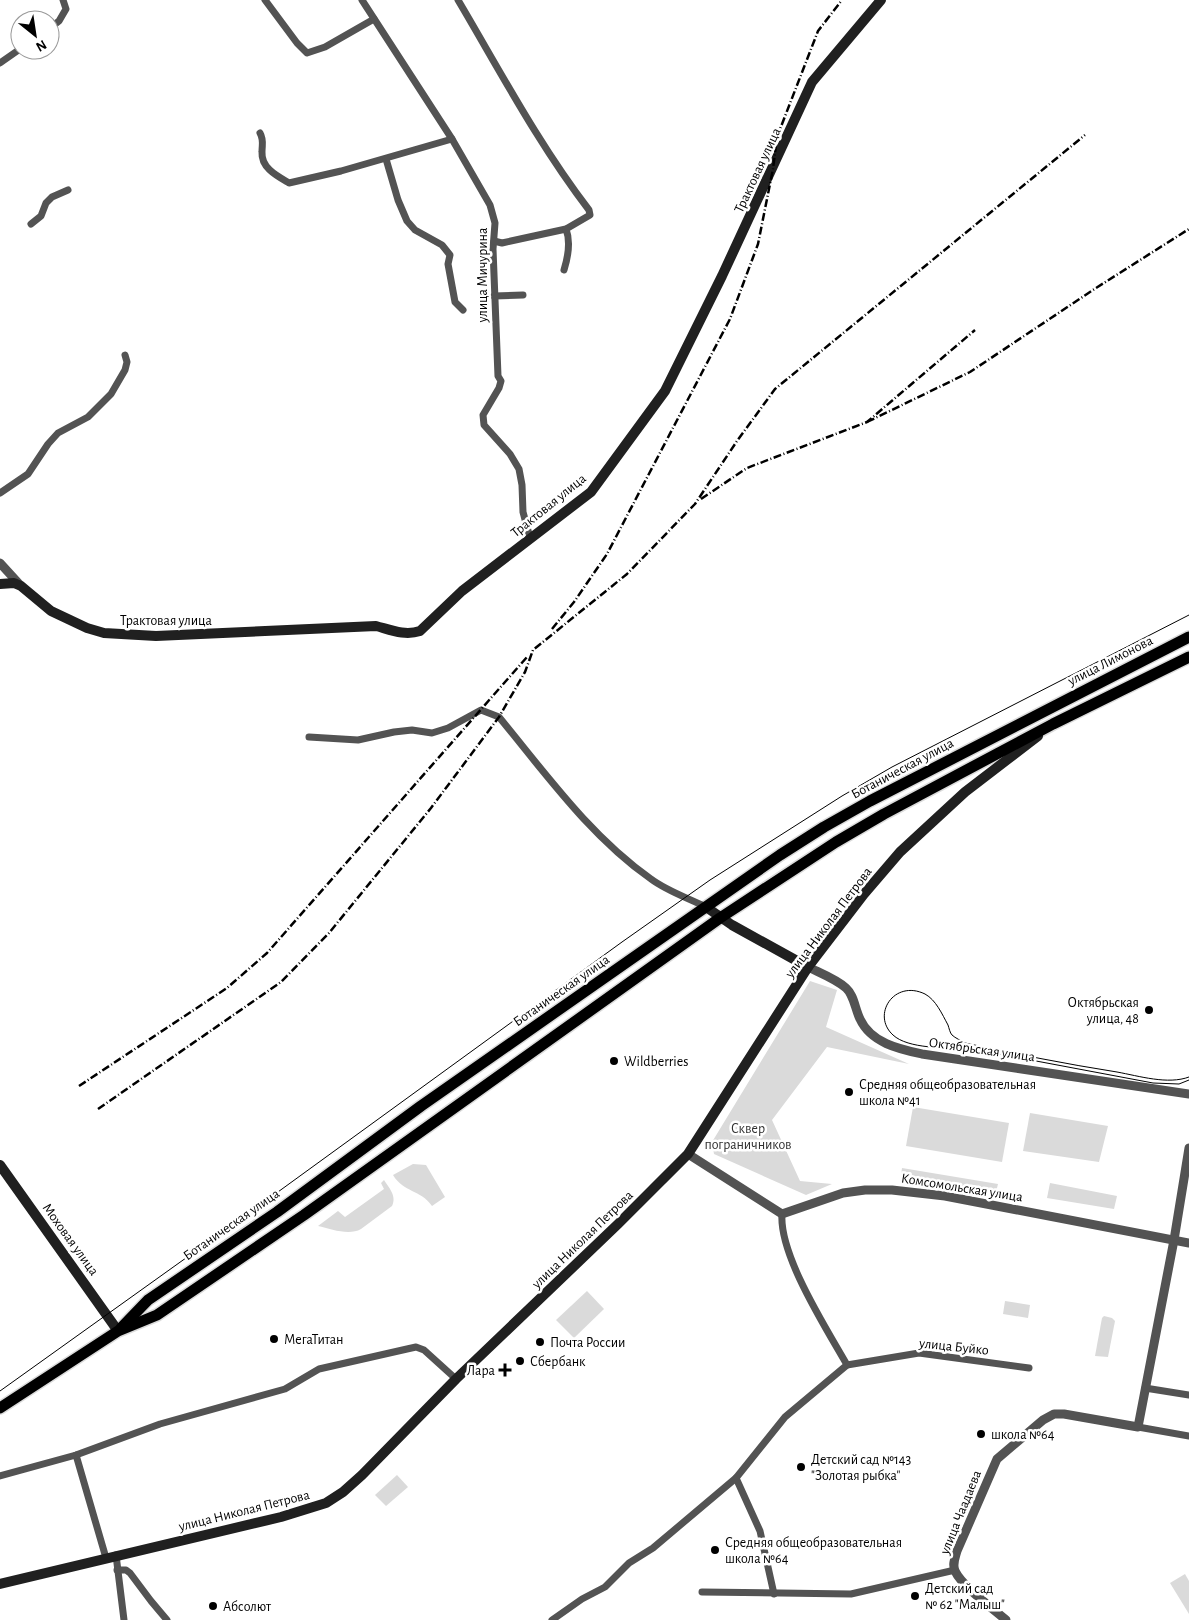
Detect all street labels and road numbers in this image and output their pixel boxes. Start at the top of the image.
street label: Трактовая улица [732,125,784,215]
street label: улица Мичурина [476,227,490,323]
street label: Трактовая улица [508,471,589,540]
street label: Трактовая улица [120,614,213,628]
street label: улица Лимонова [1065,633,1156,689]
street label: Ботаническая улица [849,736,956,802]
street label: улица Николая Петрова [782,864,875,981]
street label: Ботаническая улица [511,952,613,1029]
street label: Октябрьская улица [928,1036,1036,1064]
street label: Комсомольская улица [900,1171,1024,1205]
street label: Ботаническая улица [181,1186,283,1263]
street label: улица Николая Петрова [529,1188,636,1292]
street label: Моховая улица [39,1201,101,1279]
street label: улица Буйко [917,1336,990,1358]
street label: улица Чаадаева [937,1468,984,1557]
street label: улица Николая Петрова [176,1488,312,1534]

